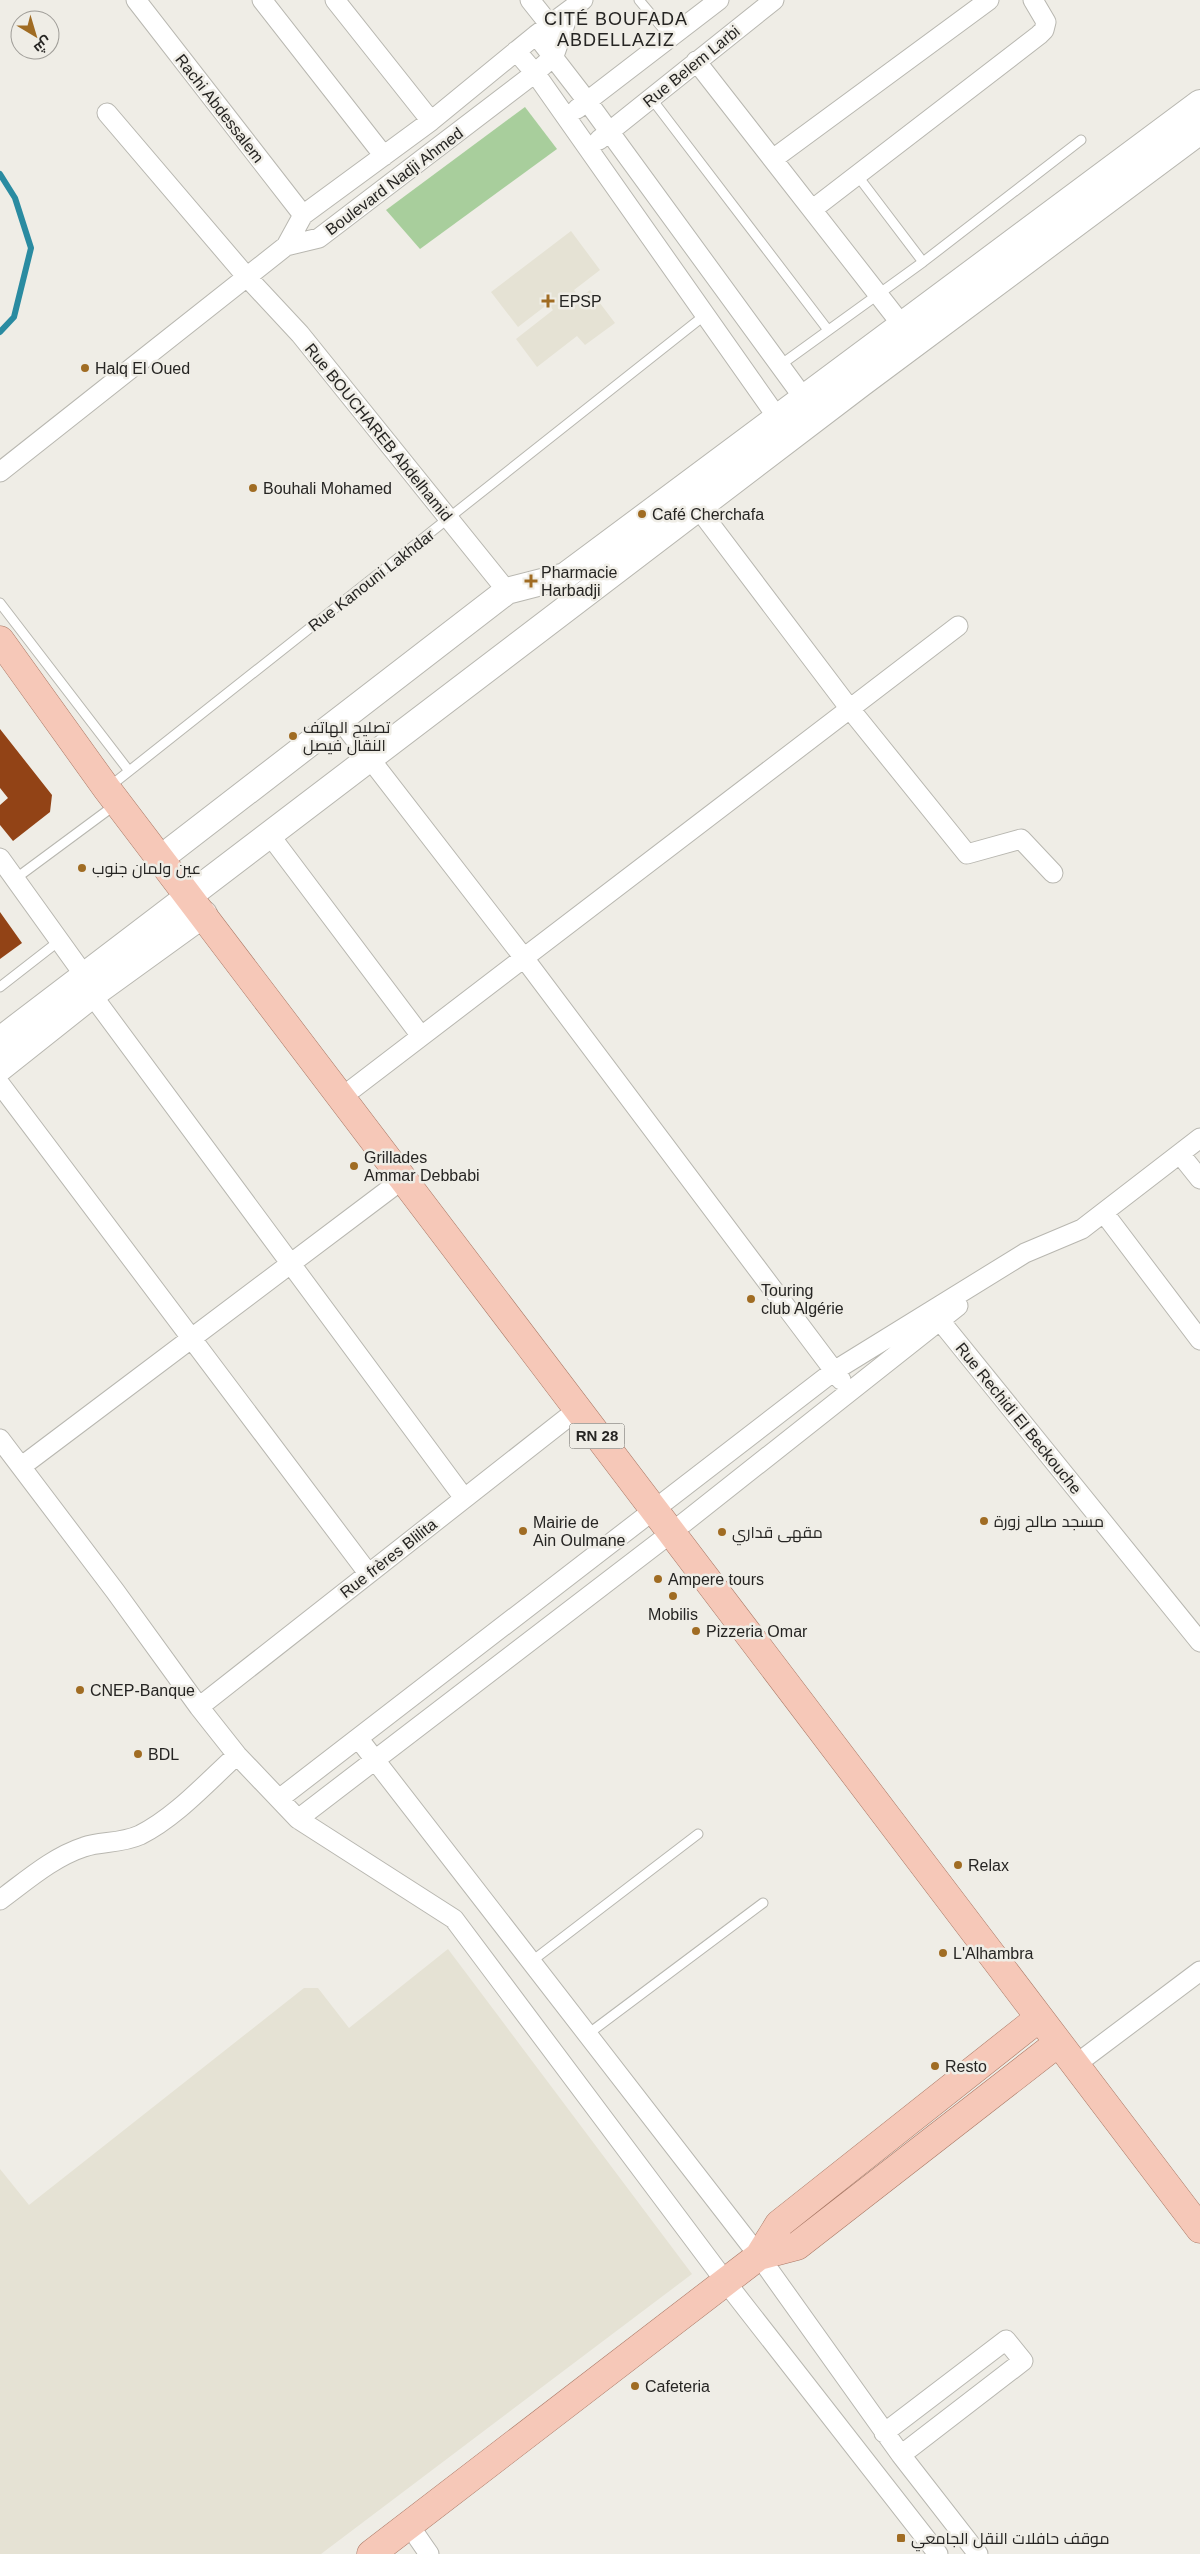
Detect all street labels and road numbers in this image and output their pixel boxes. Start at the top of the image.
street label: Rue Belem Larbi [640,22,743,110]
street label: Rachi Abdessalem [172,51,267,166]
street label: Boulevard Nadji Ahmed [322,124,466,239]
street label: Rue BOUCHAREB Abdelhamid [302,340,455,524]
street label: Rue Kanouni Lakhdar [305,526,438,635]
street label: Rue Rechidi El Beckouche [952,1339,1085,1497]
road number: RN 28 [570,1424,624,1448]
street label: Rue frères Blilita [337,1516,440,1601]

